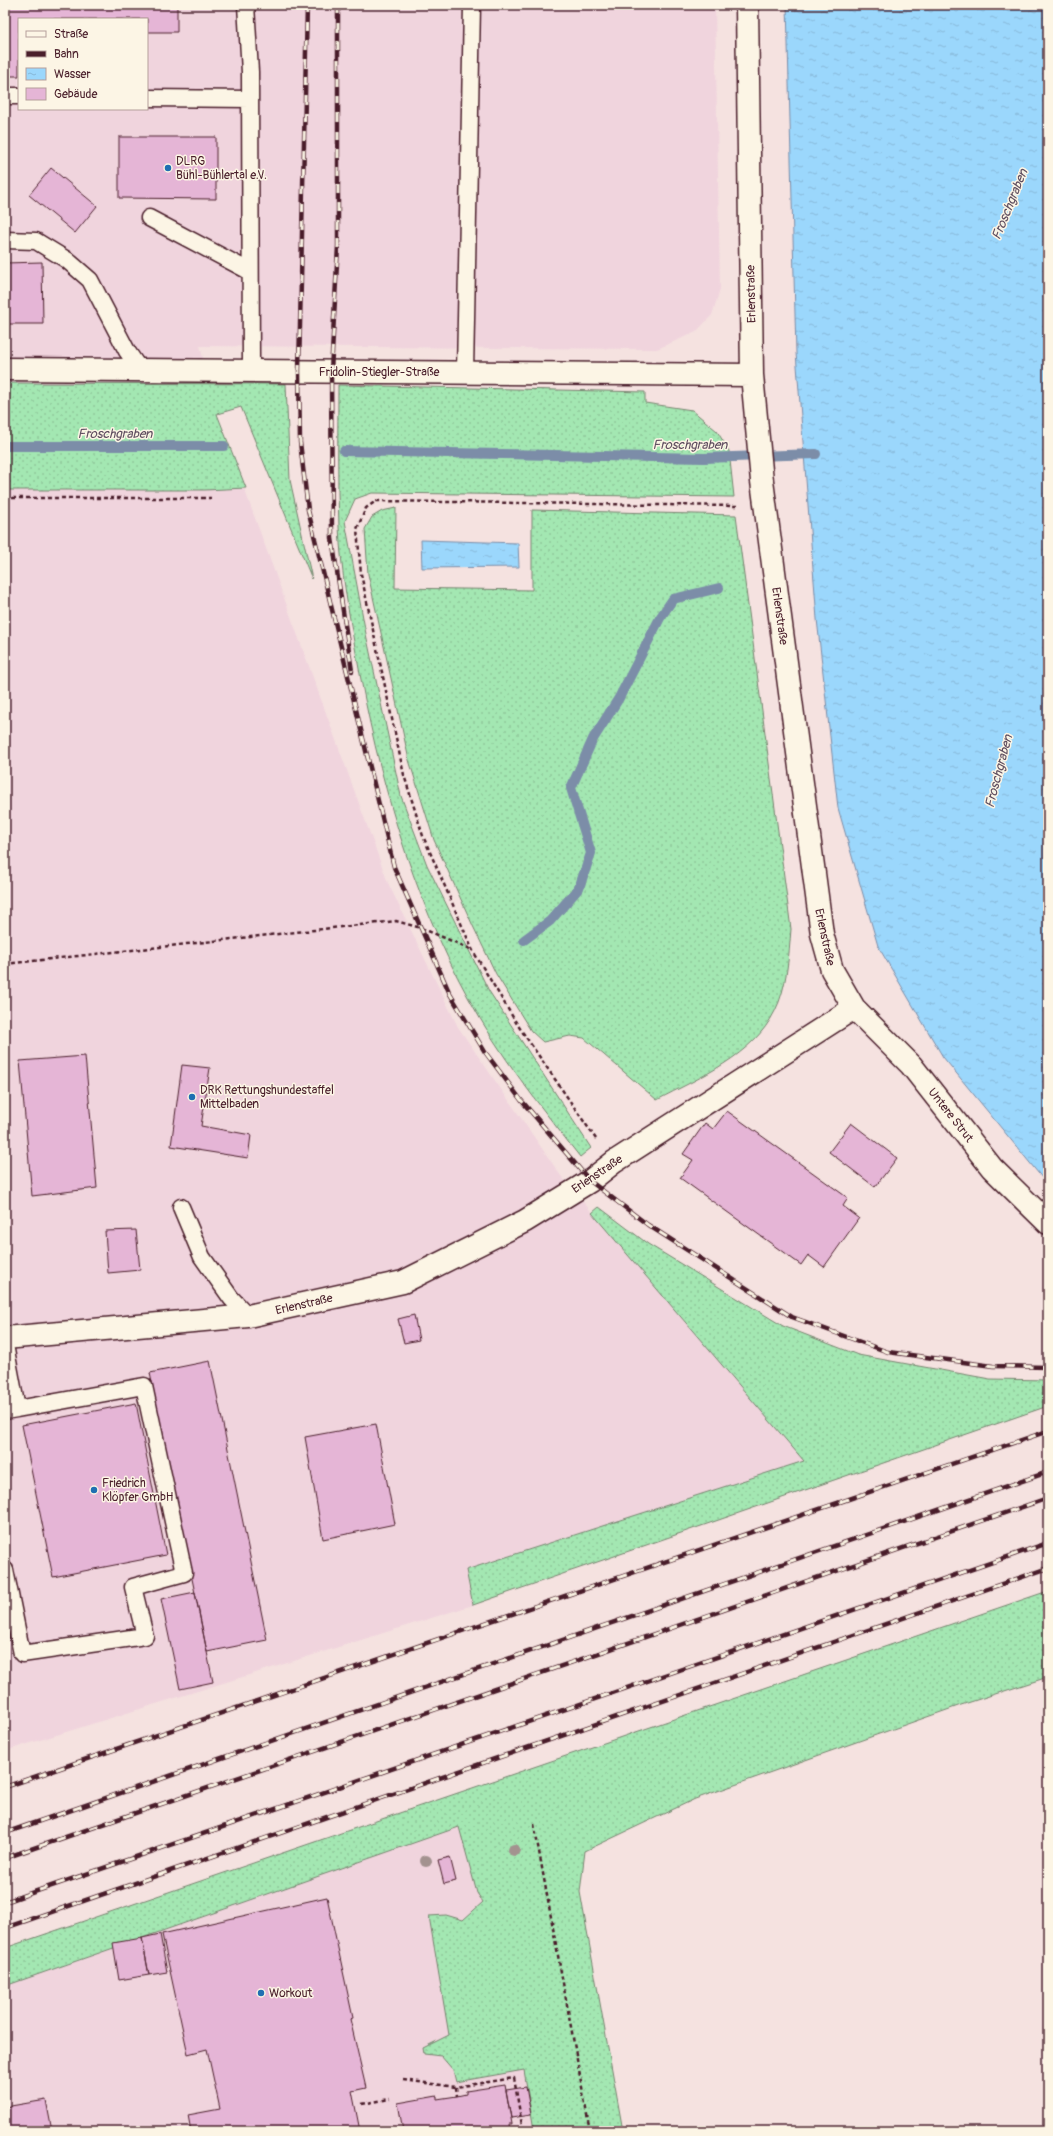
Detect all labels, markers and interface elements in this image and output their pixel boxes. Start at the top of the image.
legend [18,18,148,110]
text: Straße [54,27,88,42]
text: Bahn [54,47,79,62]
text: Wasser [54,67,91,82]
text: Gebäude [54,87,98,102]
place label: DLRG Bühl-Bühlertal e.V. [176,154,267,183]
marker: DLRG Bühl-Bühlertal e.V. [163,163,173,173]
water label: Froschgraben [988,166,1032,242]
street label: Erlenstraße [743,265,760,323]
street label: Fridolin-Stiegler-Straße [319,365,439,380]
water label: Froschgraben [78,426,153,442]
water label: Froschgraben [653,437,728,453]
street label: Erlenstraße [768,586,791,646]
water label: Froschgraben [982,732,1017,809]
street label: Erlenstraße [811,907,838,967]
place label: DRK Rettungshundestaffel Mittelbaden [200,1083,334,1112]
street label: Untere Strut [925,1085,977,1146]
marker: DRK Rettungshundestaffel Mittelbaden [187,1092,197,1102]
street label: Erlenstraße [569,1152,626,1197]
street label: Erlenstraße [274,1291,334,1318]
place label: Friedrich Klöpfer GmbH [102,1476,174,1505]
marker: Friedrich Klöpfer GmbH [89,1485,99,1495]
place label: Workout [269,1986,312,2001]
marker: Workout [256,1988,266,1998]

